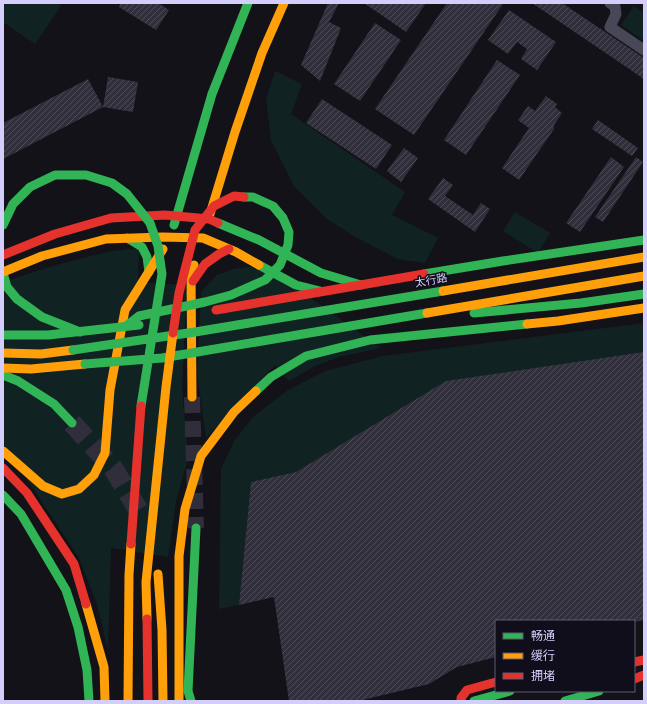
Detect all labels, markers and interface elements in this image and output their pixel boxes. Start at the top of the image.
street label: 太行路 [414,271,449,291]
legend [495,620,635,692]
text: 畅通 [531,629,555,645]
text: 缓行 [531,649,555,665]
text: 拥堵 [531,669,555,685]

